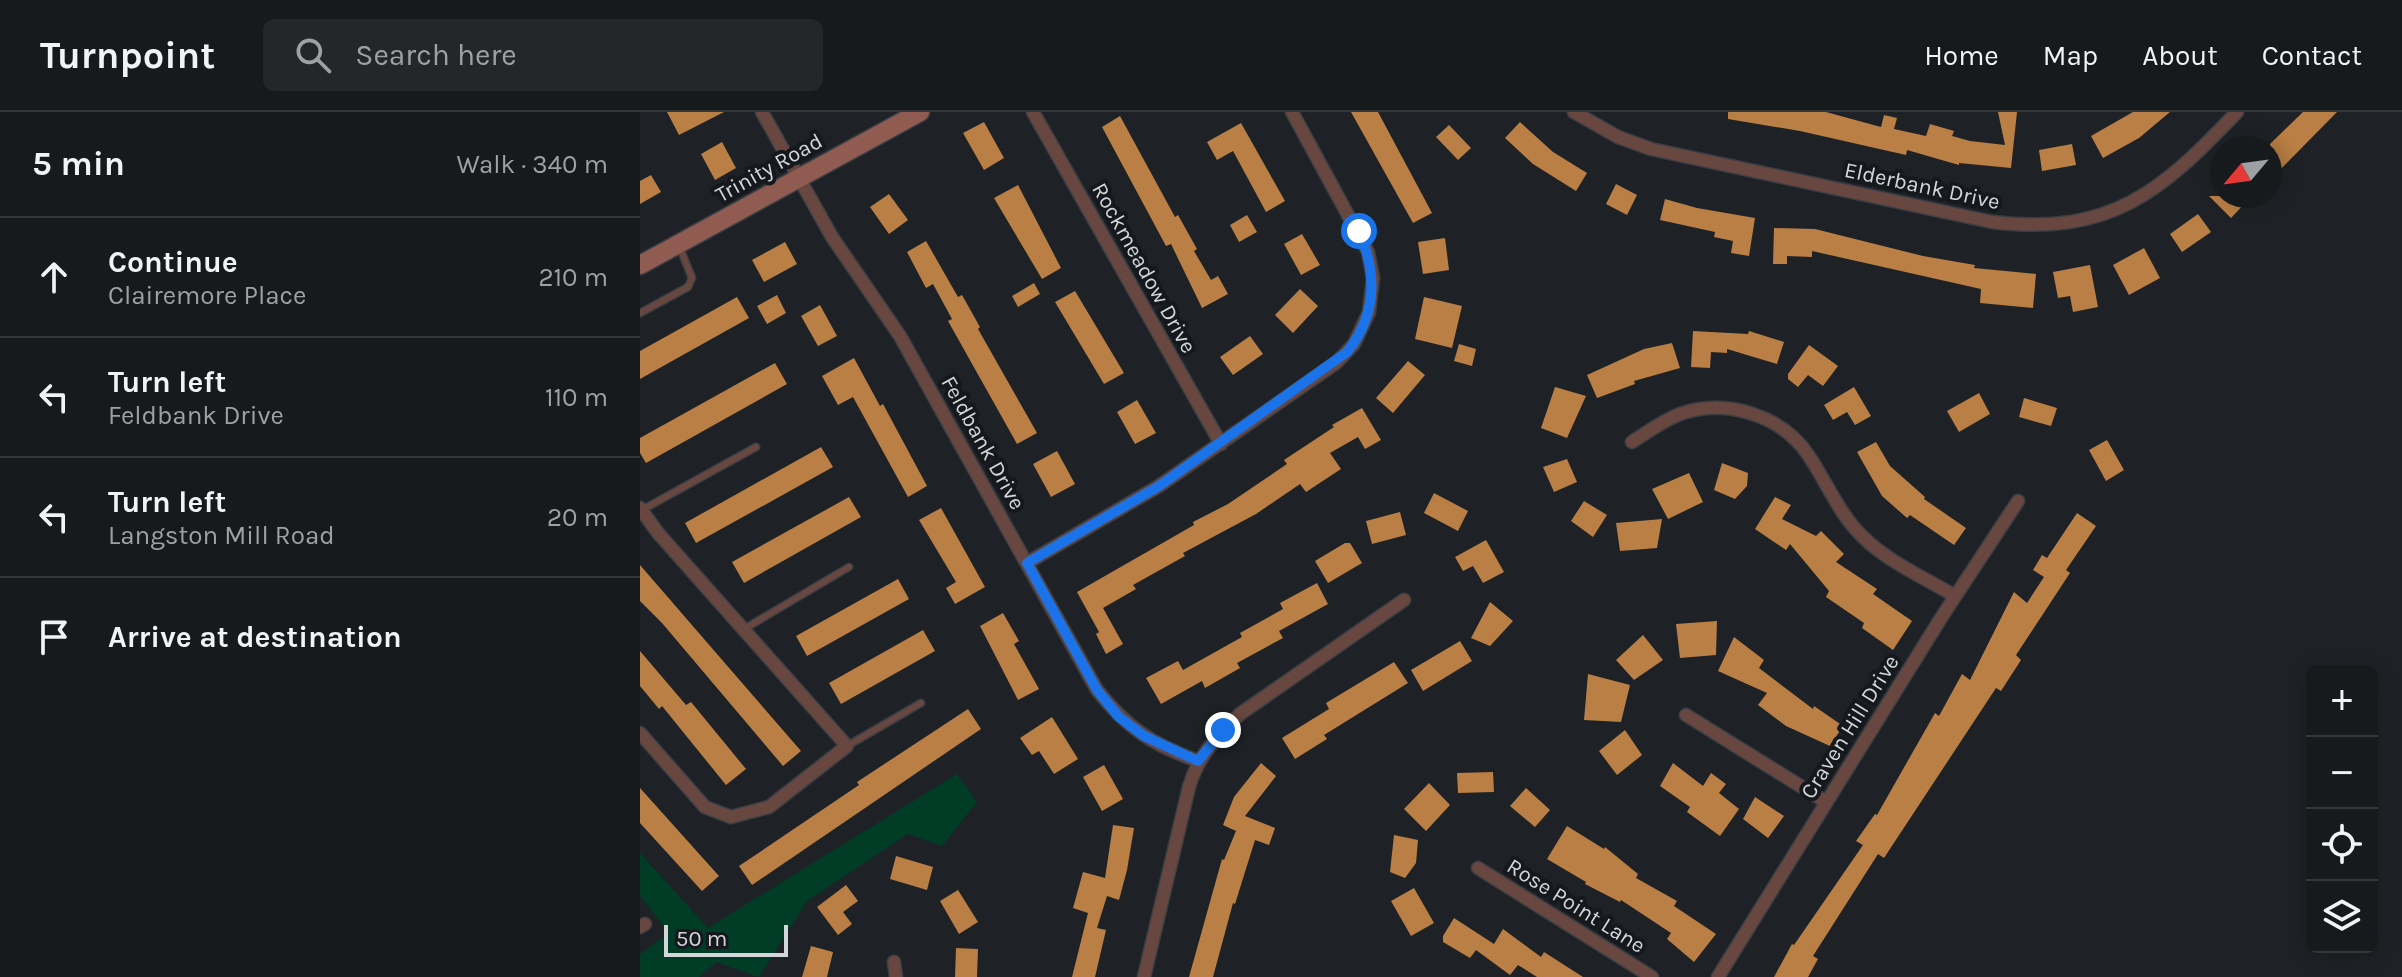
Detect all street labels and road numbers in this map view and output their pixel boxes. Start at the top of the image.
street label: Trinity Road [711,128,827,208]
street label: Elderbank Drive [1842,157,2002,215]
street label: Rockmeadow Drive [1086,178,1202,358]
street label: Feldbank Drive [936,372,1030,514]
street label: Craven Hill Drive [1795,650,1905,804]
street label: Rose Point Lane [1502,853,1650,959]

